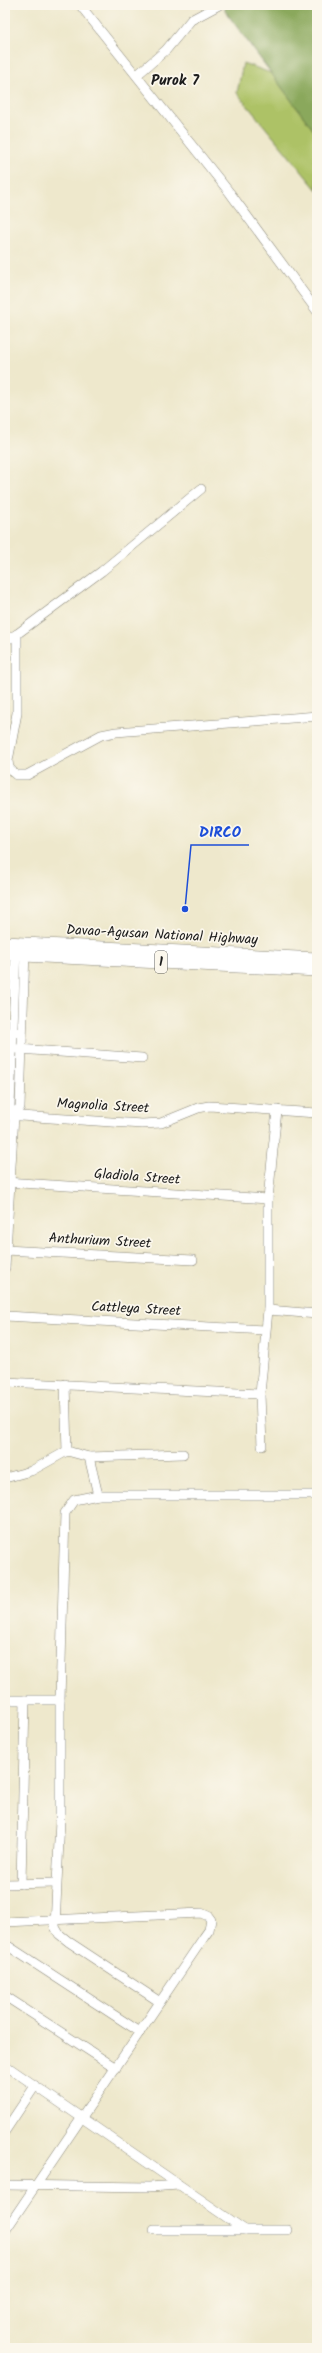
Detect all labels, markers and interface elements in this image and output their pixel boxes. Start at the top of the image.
district label: Purok 7 [151,69,200,93]
callout: DIRCO [191,818,249,845]
text: DIRCO [199,821,242,845]
street label: Davao-Agusan National Highway [66,919,259,951]
road number: 1 [155,951,167,973]
street label: Magnolia Street [56,1093,150,1119]
street label: Gladiola Street [93,1163,181,1191]
street label: Anthurium Street [48,1227,152,1255]
street label: Cattleya Street [91,1296,182,1322]

